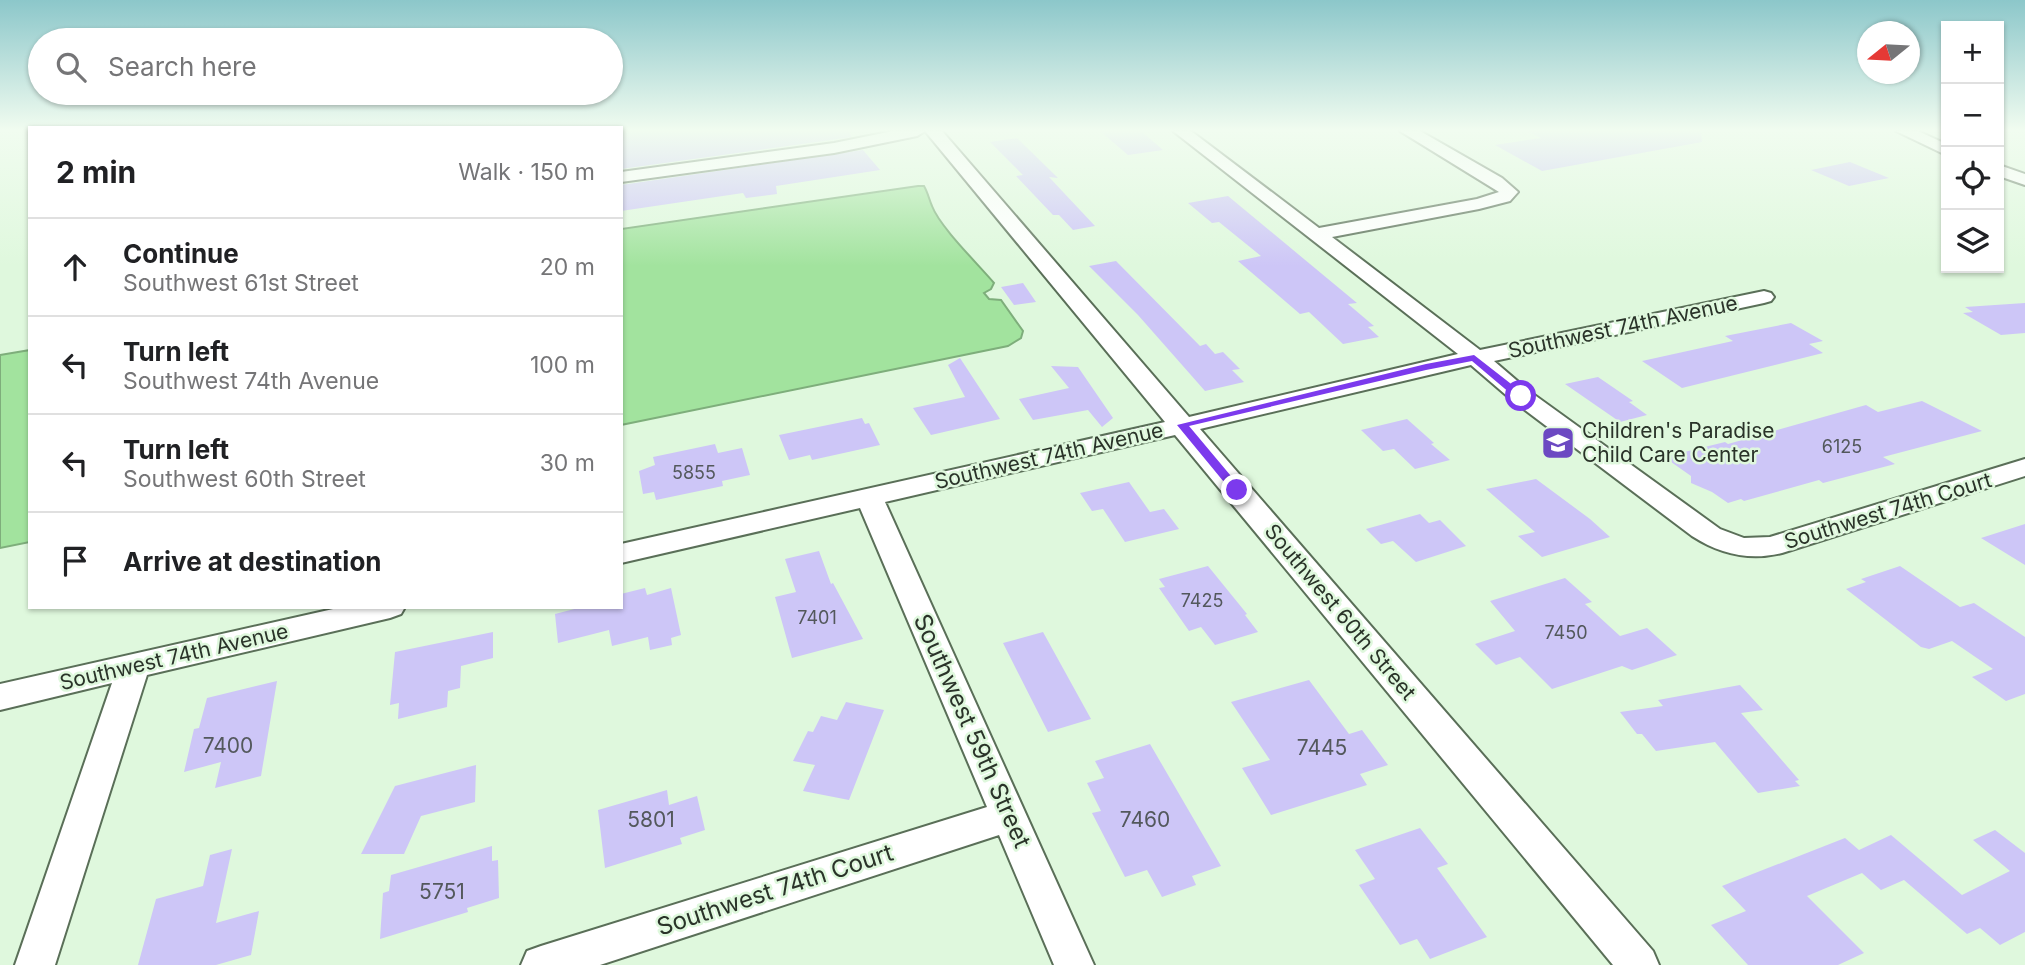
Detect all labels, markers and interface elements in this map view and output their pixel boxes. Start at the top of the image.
north arrow [1857,21,1920,84]
map controls [1941,21,2004,273]
button: + [1941,21,2004,84]
search box [28,28,623,105]
icon: search [52,48,90,86]
text: Search here [108,51,257,82]
button: − [1941,84,2004,147]
button: locate [1941,147,2004,210]
text: 2 min [56,154,136,190]
text: Walk · 150 m [458,158,595,186]
button: layers [1941,210,2004,273]
text: Continue [123,238,239,269]
icon: ahead [56,248,94,286]
text: 20 m [540,253,595,281]
text: Southwest 61st Street [123,269,359,297]
street label: Southwest 74th Avenue [1506,290,1740,363]
text: Turn left [123,336,229,367]
icon: left [56,346,94,384]
text: 100 m [530,351,595,379]
text: Southwest 74th Avenue [123,367,379,395]
route start [1505,380,1536,411]
street label: Southwest 74th Avenue [932,417,1166,494]
place label: Children's Paradise Child Care Center [1582,418,1774,467]
school or university icon: Children's Paradise Child Care Center [1539,424,1577,462]
text: Turn left [123,434,229,465]
house number: 6125 [1822,436,1862,457]
icon: left [56,444,94,482]
text: 30 m [540,449,595,477]
house number: 5855 [672,462,716,483]
text: Southwest 60th Street [123,465,366,493]
street label: Southwest 74th Court [1781,467,1995,554]
route end [1221,474,1252,505]
street label: Southwest 60th Street [1260,519,1421,705]
icon: arrive [56,542,94,580]
text: Arrive at destination [123,546,382,577]
house number: 7425 [1181,590,1223,611]
house number: 7401 [797,607,837,628]
street label: Southwest 59th Street [908,609,1037,852]
street label: Southwest 74th Avenue [57,618,291,695]
house number: 7450 [1544,622,1588,643]
house number: 7400 [203,733,253,758]
house number: 7445 [1297,735,1347,760]
house number: 5801 [627,807,675,832]
house number: 7460 [1120,807,1170,832]
street label: Southwest 74th Court [653,838,897,941]
house number: 5751 [419,879,465,904]

